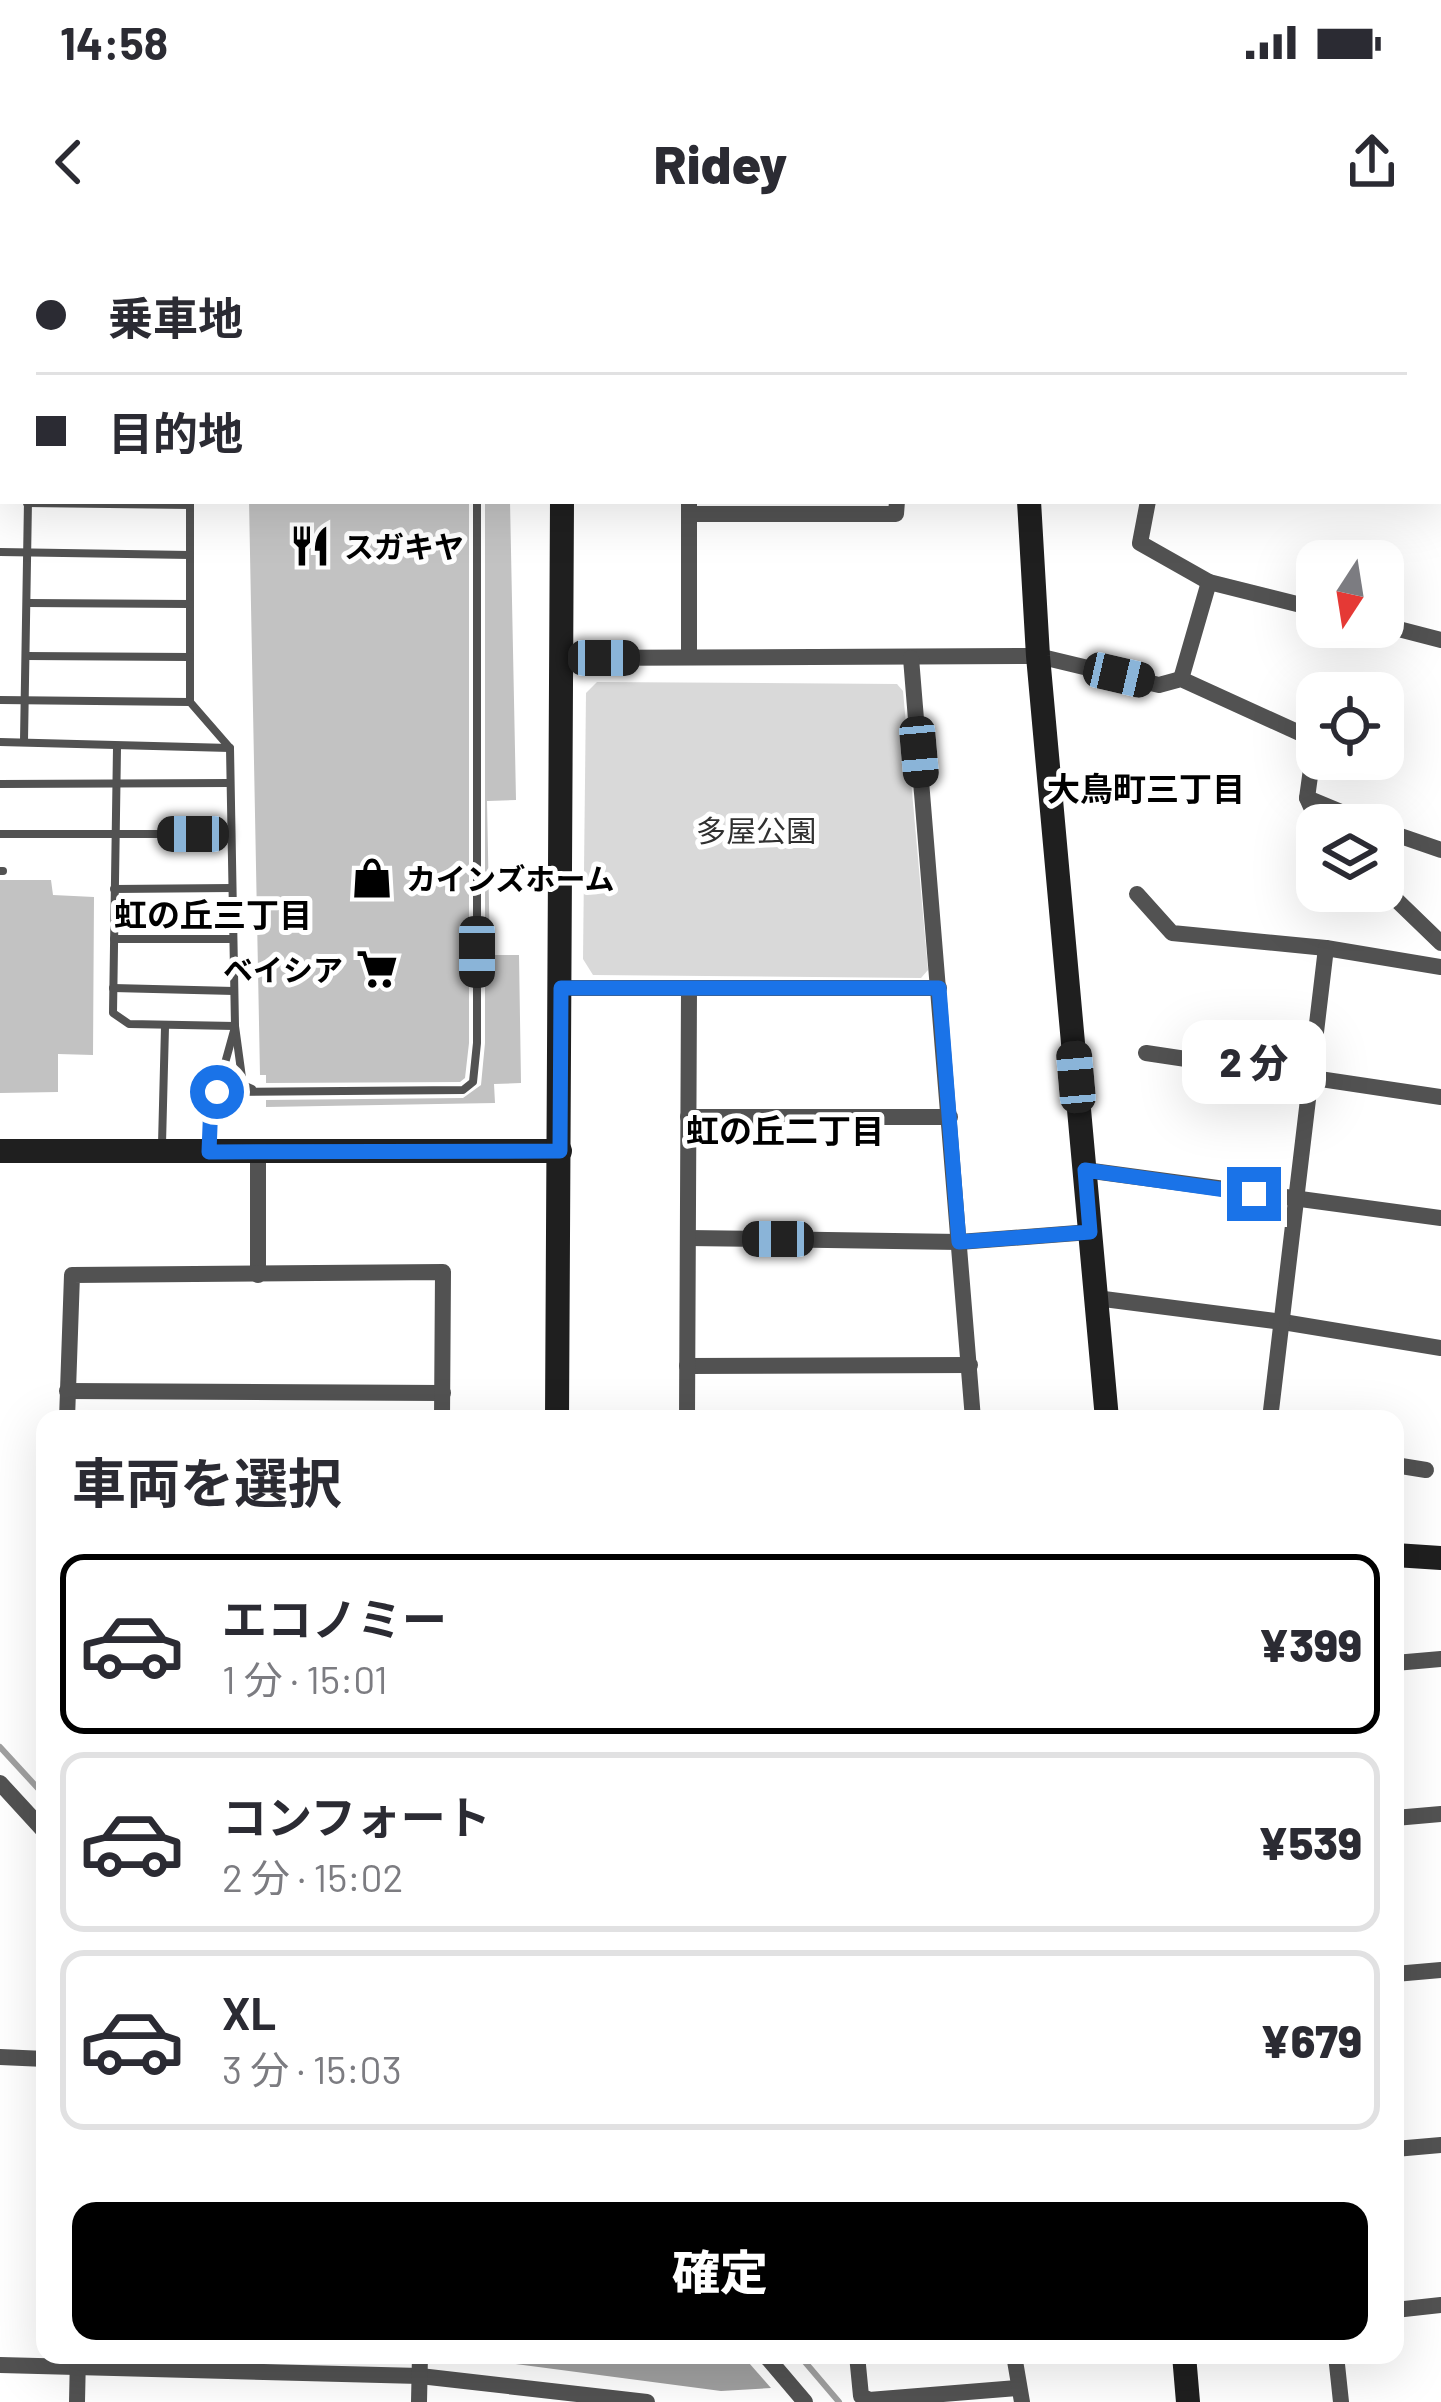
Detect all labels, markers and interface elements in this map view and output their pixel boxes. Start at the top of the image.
text: 14:58 [60,15,168,69]
icon: back [36,129,102,195]
icon: share [1339,129,1405,195]
text: Ridey [654,130,787,195]
text: 乗車地 [108,290,243,344]
text: 目的地 [108,405,243,459]
restaurant icon: スガキヤ [287,523,333,569]
place label: スガキヤ [344,528,464,564]
north arrow [1296,540,1404,648]
map controls [1296,540,1404,912]
car [568,640,640,676]
car [1080,649,1158,701]
button: locate [1296,672,1404,780]
car [898,715,940,789]
district label: 大鳥町三丁目 [1047,768,1245,808]
button: layers [1296,804,1404,912]
park label: 多屋公園 [696,812,816,848]
car [157,816,229,852]
shop icon: カインズホーム [349,855,395,901]
place label: カインズホーム [406,860,615,896]
district label: 虹の丘三丁目 [114,894,312,934]
car [459,916,495,988]
supermarket icon: ベイシア [354,946,400,992]
place label: ベイシア [223,951,343,987]
callout: 2 分 [1182,1020,1326,1104]
text: 2 分 [1220,1038,1288,1085]
car [1055,1040,1097,1114]
route start [190,1065,244,1119]
district label: 虹の丘二丁目 [686,1110,884,1150]
route end [1227,1167,1281,1221]
car [742,1221,814,1257]
text: 車両を選択 [72,1449,342,1514]
icon: car [78,1590,186,1698]
text: エコノミー [222,1591,447,1645]
text: ¥399 [1258,1617,1362,1671]
text: 1 分 · 15:01 [222,1655,388,1702]
icon: car [78,1788,186,1896]
text: コンフォート [222,1789,491,1843]
text: ¥539 [1258,1815,1362,1869]
text: 2 分 · 15:02 [222,1853,403,1900]
text: XL [222,1985,276,2039]
icon: car [78,1986,186,2094]
text: ¥679 [1260,2013,1362,2067]
text: 3 分 · 15:03 [222,2045,402,2092]
button: 確定 [72,2202,1368,2340]

